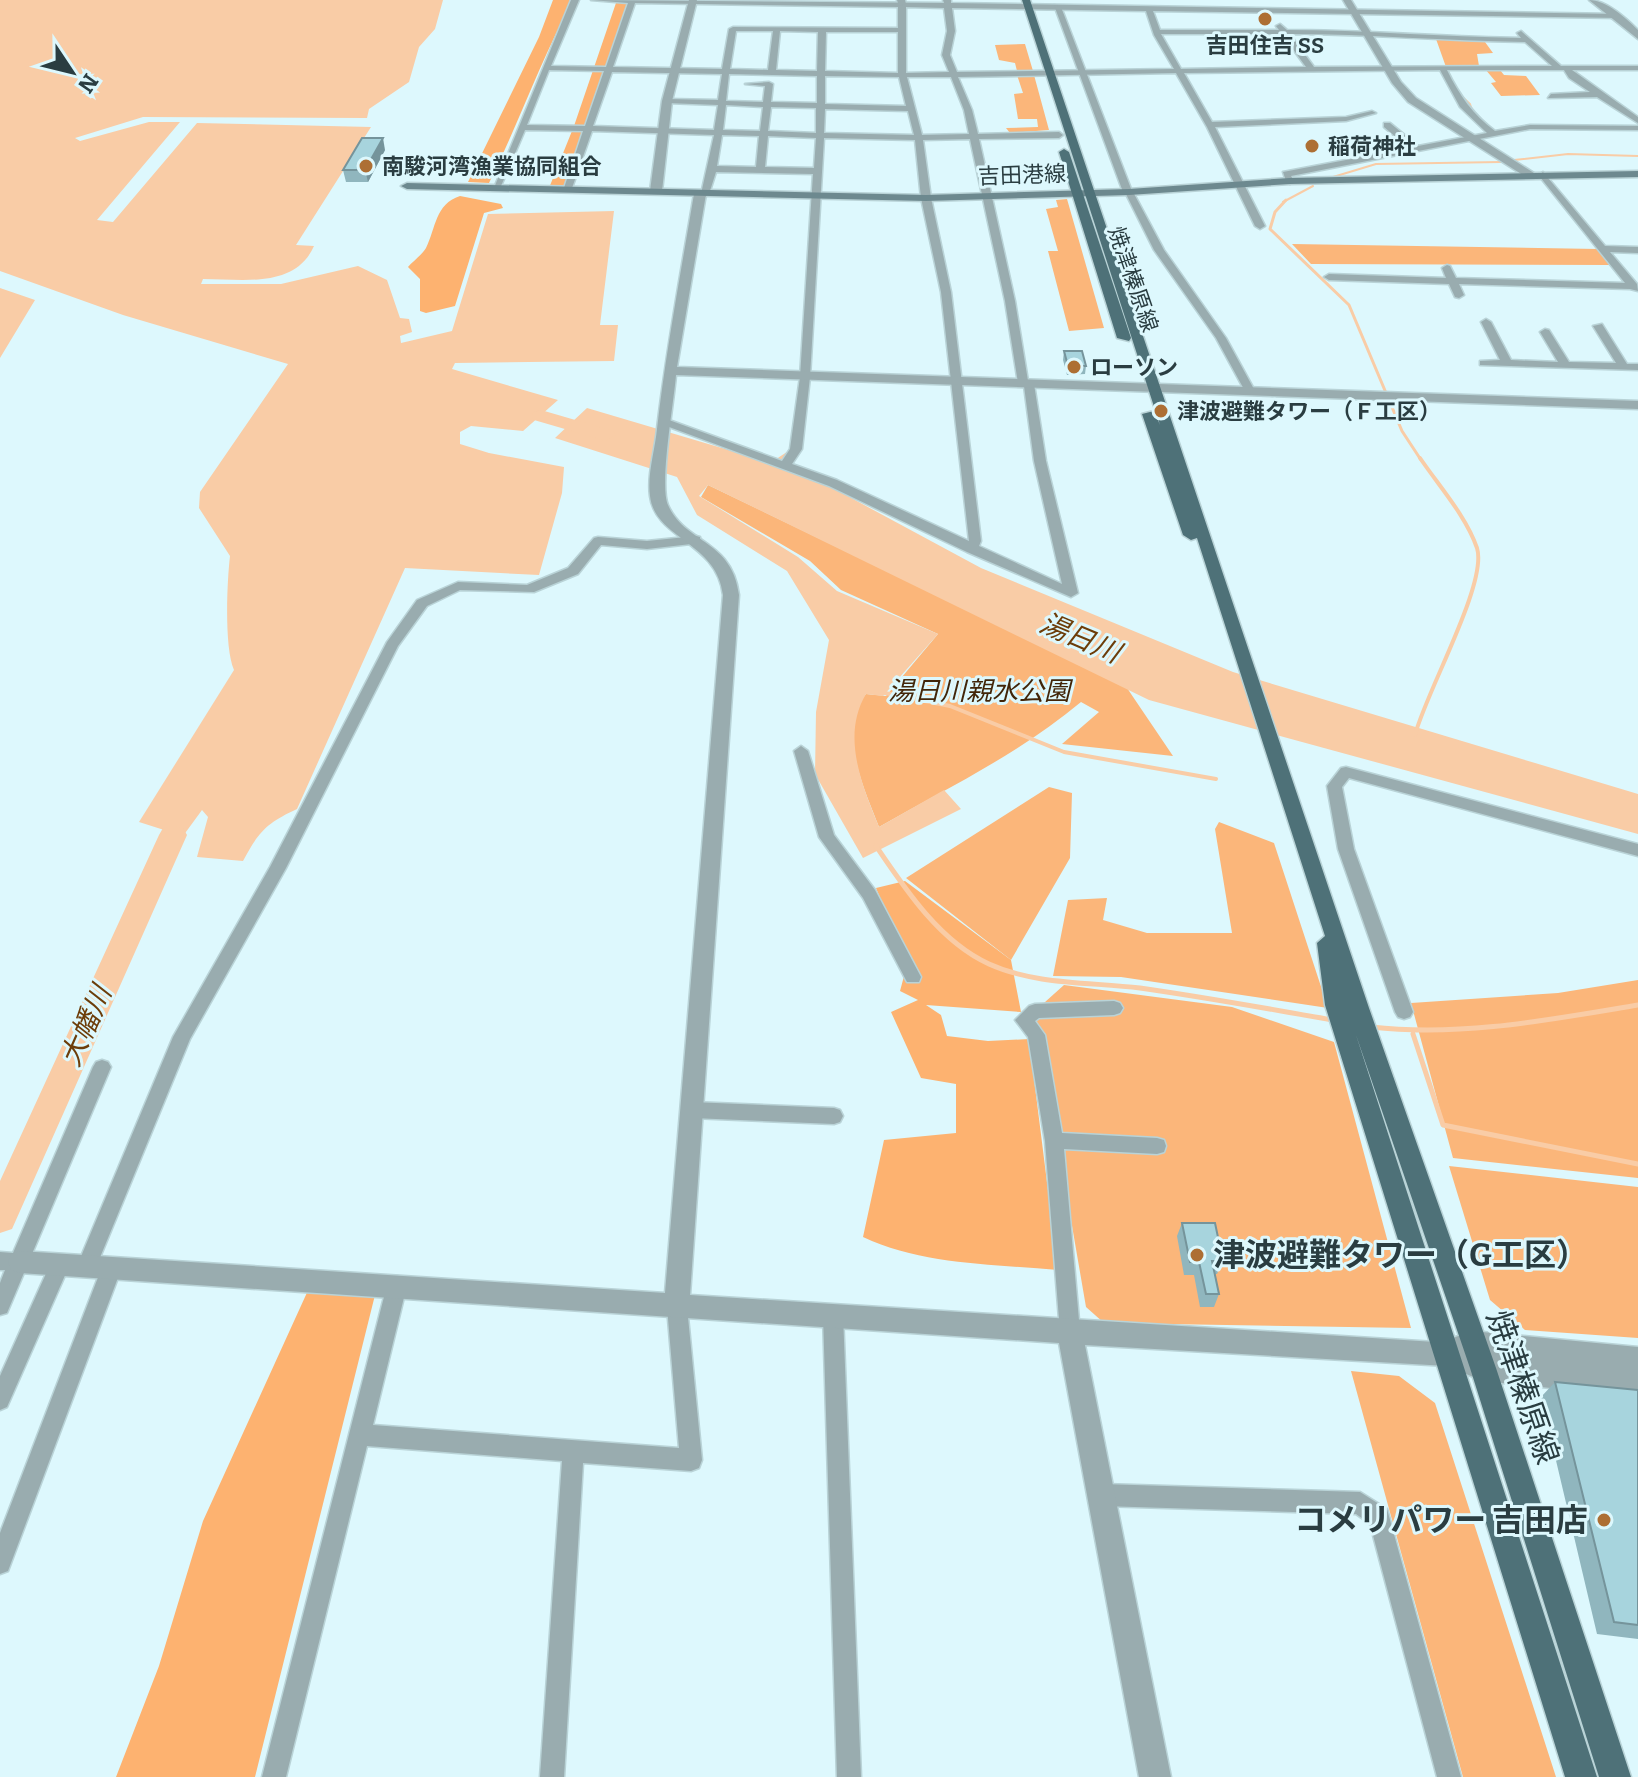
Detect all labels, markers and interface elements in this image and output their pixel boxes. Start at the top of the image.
marker: 吉田住吉 SS [1256,10,1274,28]
north arrow [32,32,112,112]
place label: 吉田住吉 SS [1206,32,1324,59]
text: N [72,68,104,98]
place label: 稲荷神社 [1328,133,1416,160]
marker: 稲荷神社 [1303,137,1321,155]
place label: 南駿河湾漁業協同組合 [382,153,602,180]
marker: 南駿河湾漁業協同組合 [357,157,375,175]
street label: 吉田港線 [978,160,1066,190]
street label: 焼津榛原線 [1102,223,1164,335]
place label: ローソン [1090,354,1178,381]
marker: ローソン [1065,358,1083,376]
place label: 津波避難タワー（Ｆ工区） [1177,398,1441,425]
marker: 津波避難タワー（Ｆ工区） [1152,402,1170,420]
water label: 湯日川 [1035,606,1128,671]
park label: 湯日川親水公園 [888,676,1074,707]
water label: 大幡川 [54,978,119,1071]
place label: 津波避難タワー（G工区） [1213,1236,1588,1274]
marker: 津波避難タワー（G工区） [1188,1246,1206,1264]
street label: 焼津榛原線 [1479,1305,1567,1469]
place label: コメリパワー 吉田店 [1294,1501,1588,1539]
marker: コメリパワー 吉田店 [1595,1511,1613,1529]

